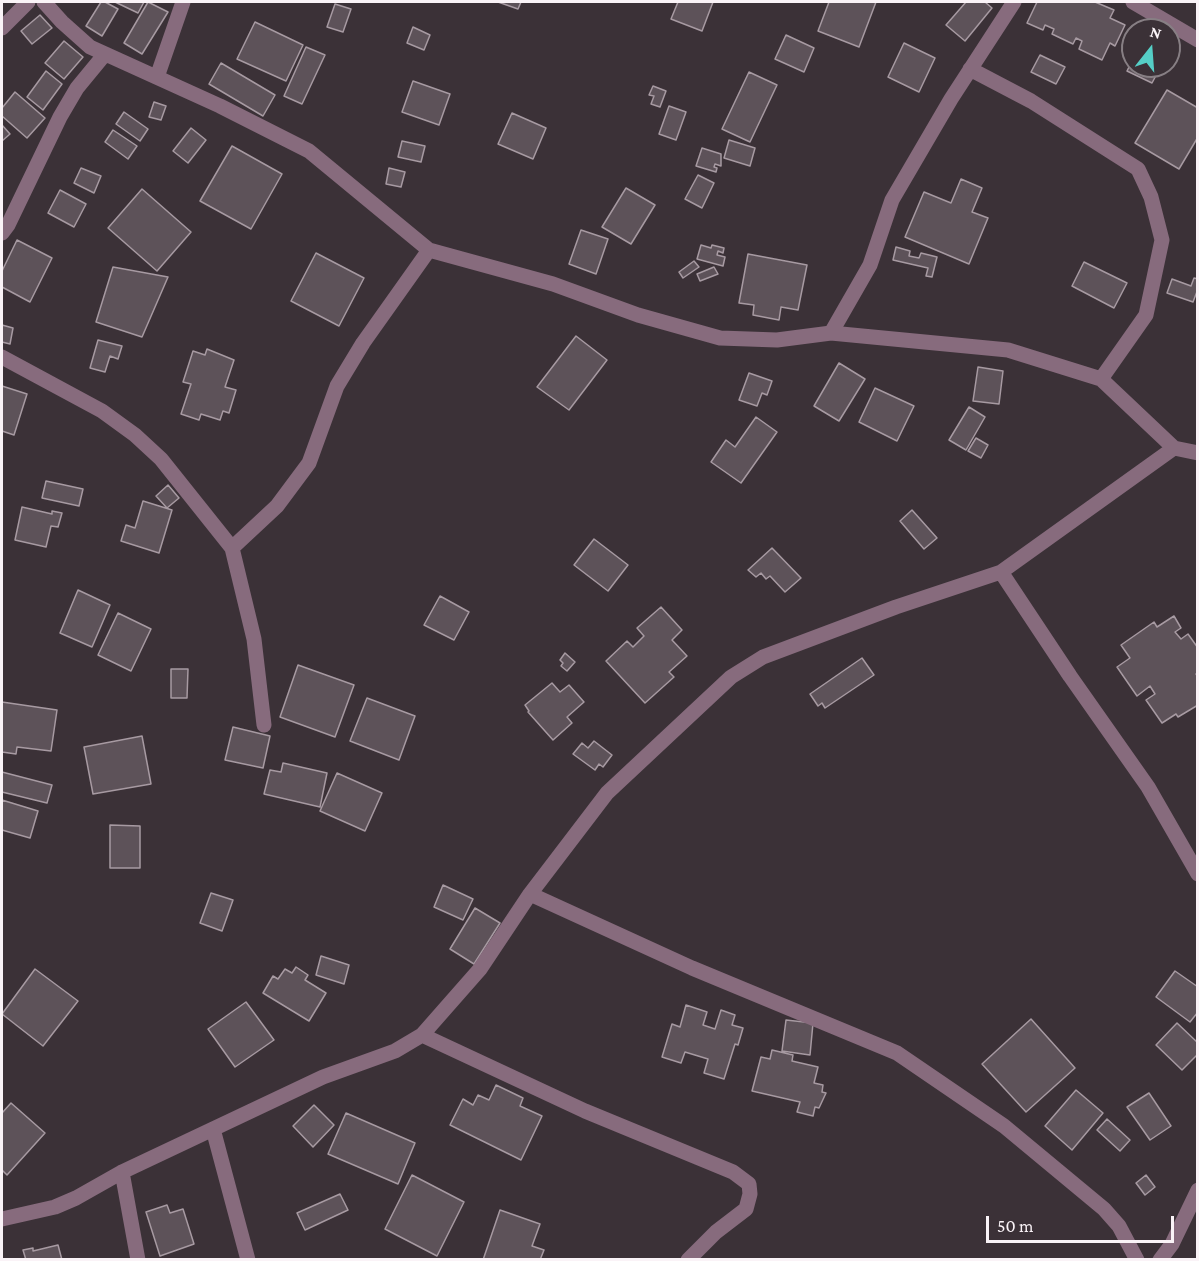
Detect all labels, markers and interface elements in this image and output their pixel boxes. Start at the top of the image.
north arrow [1121,18,1181,78]
text: N [1148,22,1164,42]
scale bar [989,1204,1176,1242]
text: 50 m [997,1216,1034,1236]

